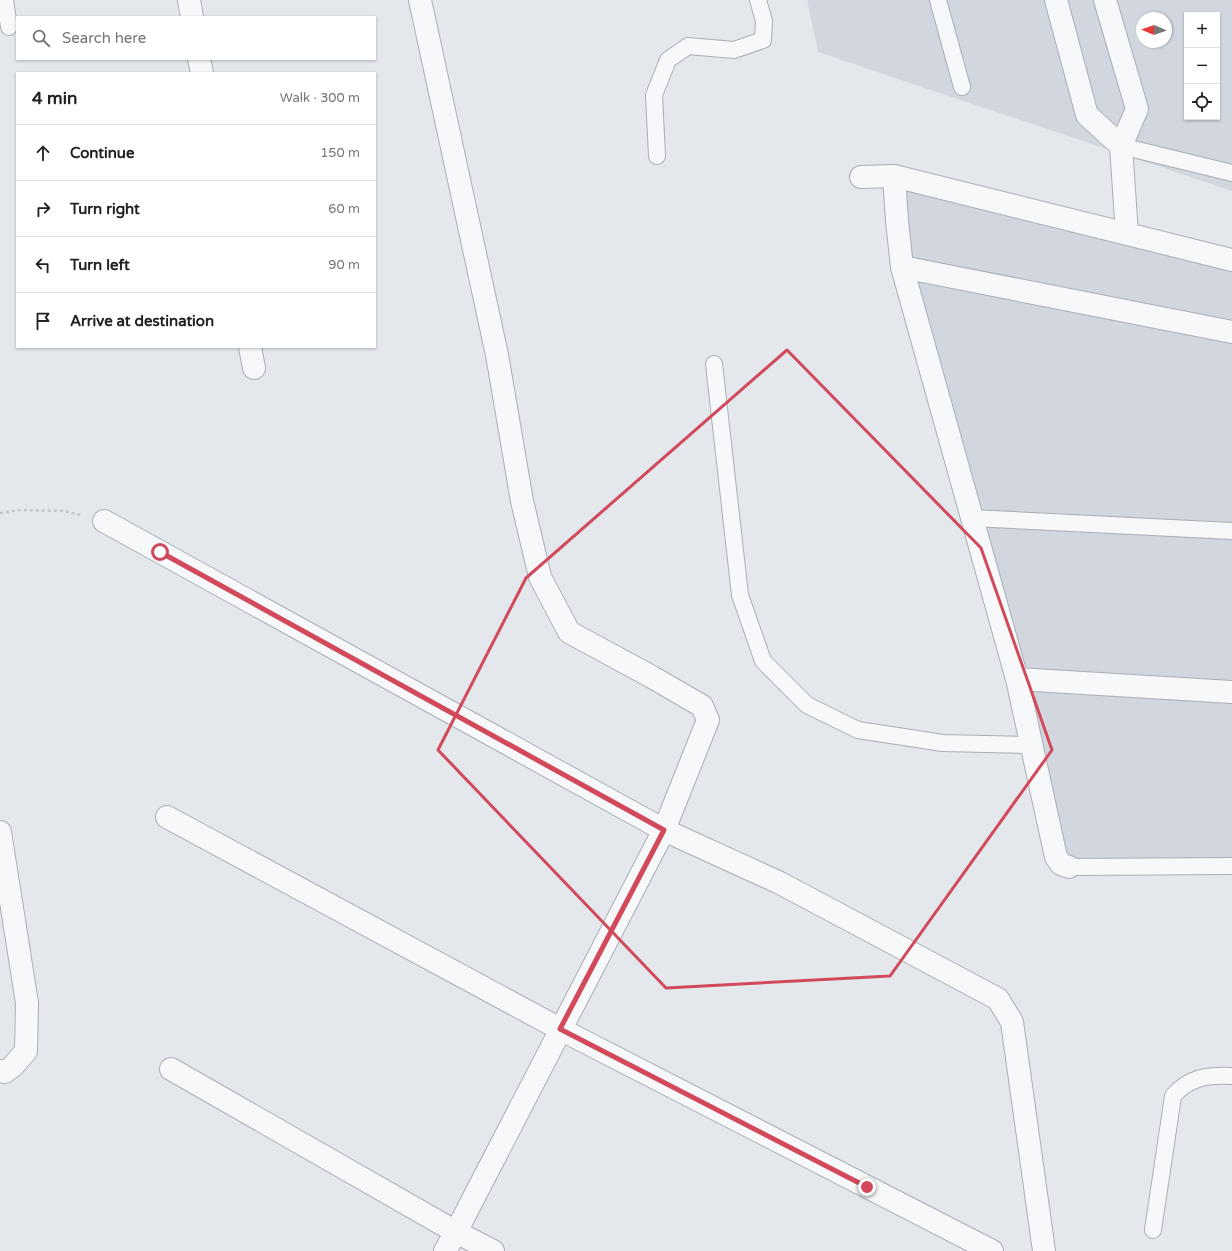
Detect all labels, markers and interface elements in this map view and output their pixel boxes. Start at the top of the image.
north arrow [1136,12,1172,48]
map controls [1184,12,1220,120]
button: + [1184,12,1220,48]
search box [16,16,376,60]
icon: search [30,27,52,49]
text: Search here [62,29,146,47]
button: − [1184,48,1220,84]
button: locate [1184,84,1220,120]
text: 4 min [32,88,77,109]
text: Walk · 300 m [280,90,360,106]
icon: ahead [32,142,54,164]
text: Continue [70,144,134,162]
text: 150 m [320,145,360,161]
icon: right [32,198,54,220]
text: Turn right [70,200,140,218]
text: 60 m [328,201,360,217]
icon: left [32,254,54,276]
text: Turn left [70,256,130,274]
text: 90 m [328,257,360,273]
icon: arrive [32,310,54,332]
text: Arrive at destination [70,312,214,330]
route start [151,543,169,561]
route end [858,1178,876,1196]

